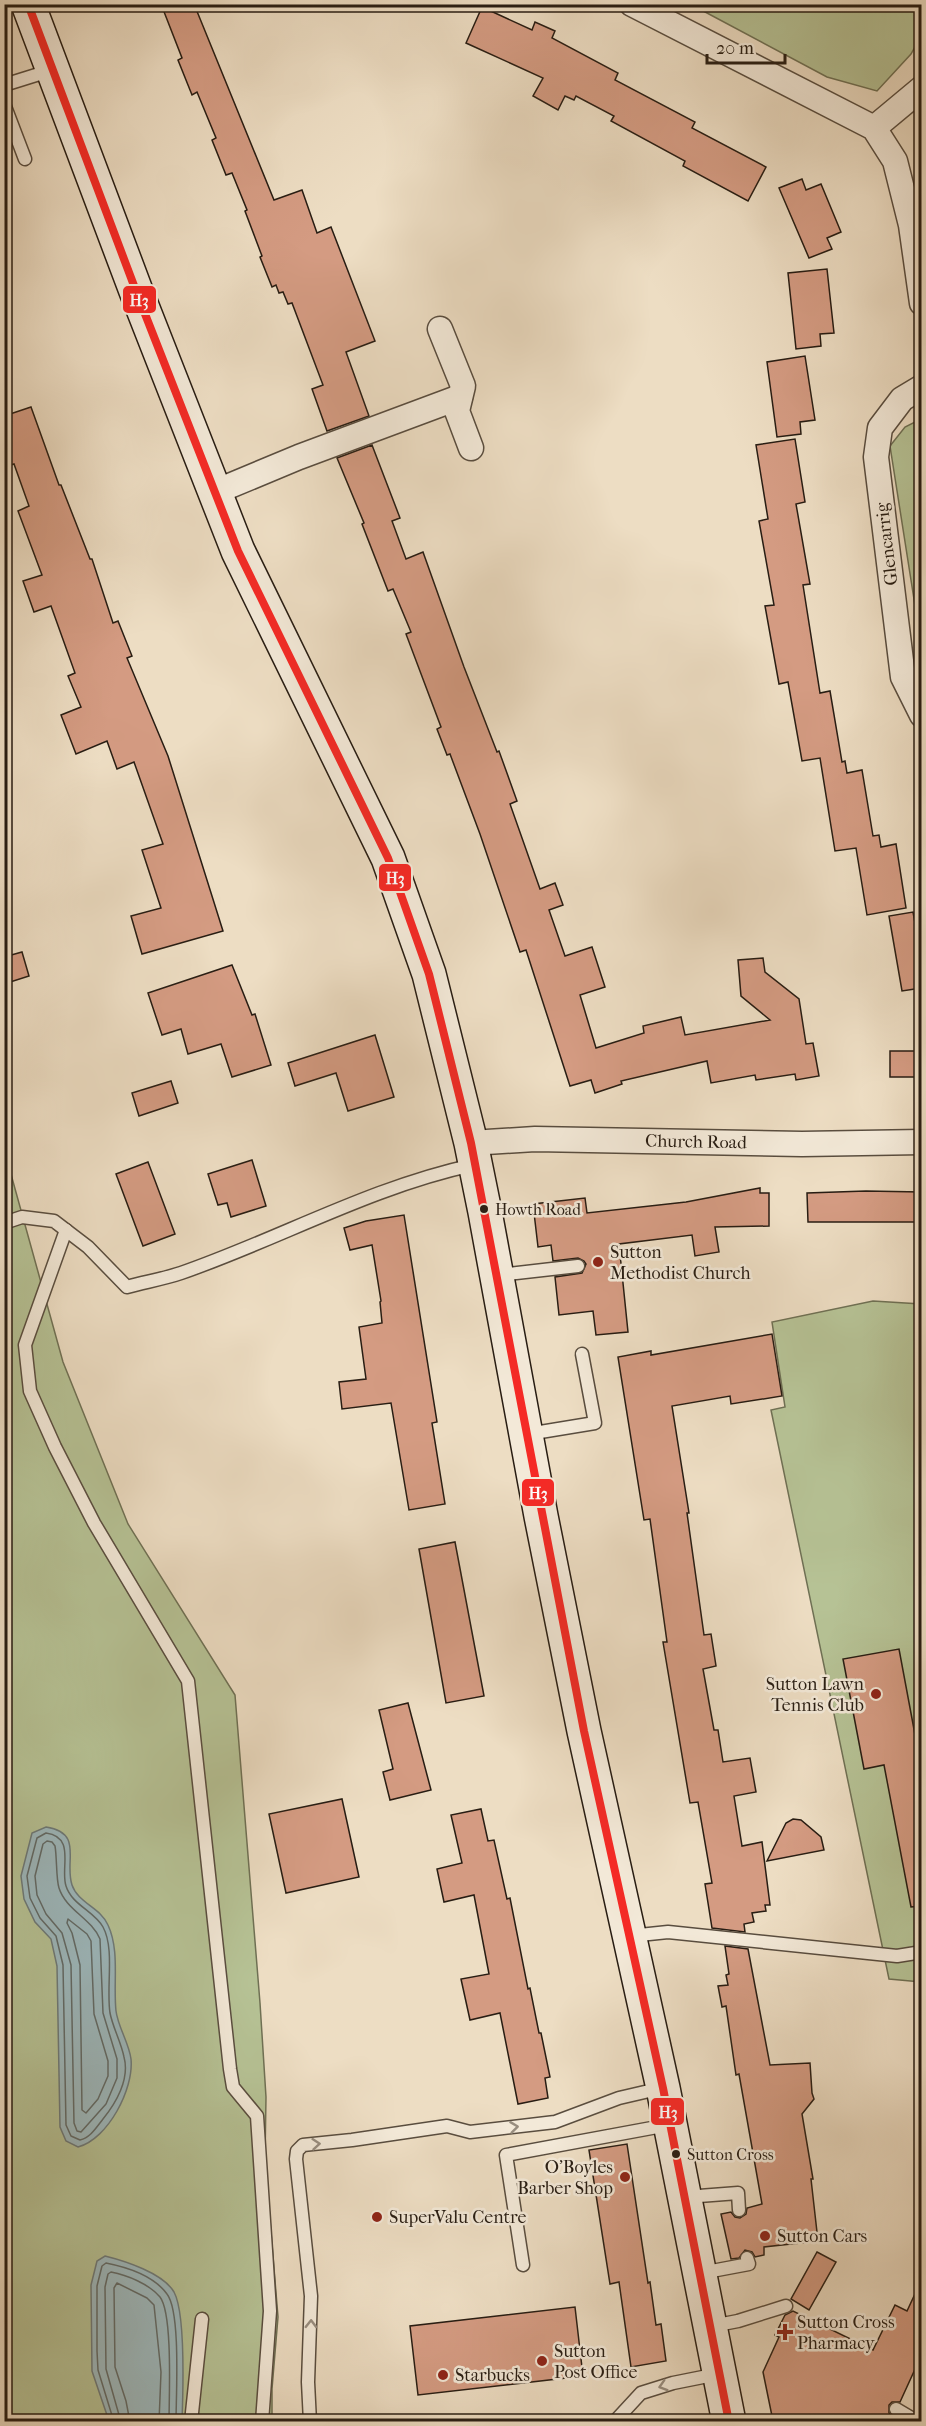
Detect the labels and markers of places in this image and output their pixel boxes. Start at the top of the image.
place label: Howth Road [495,1200,581,1219]
marker: Howth Road [478,1203,490,1215]
place label: Sutton Methodist Church [610,1242,751,1284]
marker: Sutton Methodist Church [591,1255,605,1269]
place label: Sutton Lawn Tennis Club [766,1674,865,1716]
marker: Sutton Lawn Tennis Club [869,1687,883,1701]
place label: Sutton Cross [687,2145,774,2164]
marker: Sutton Cross [670,2148,682,2160]
place label: O'Boyles Barber Shop [517,2157,613,2199]
marker: O'Boyles Barber Shop [618,2170,632,2184]
place label: SuperValu Centre [389,2207,526,2228]
marker: SuperValu Centre [370,2210,384,2224]
place label: Sutton Cars [777,2226,868,2247]
marker: Sutton Cars [758,2229,772,2243]
place label: Sutton Cross Pharmacy [797,2312,895,2354]
marker: Sutton Cross Pharmacy [778,2325,792,2339]
place label: Sutton Post Office [554,2341,637,2383]
marker: Sutton Post Office [535,2354,549,2368]
place label: Starbucks [455,2365,530,2386]
marker: Starbucks [436,2368,450,2382]

